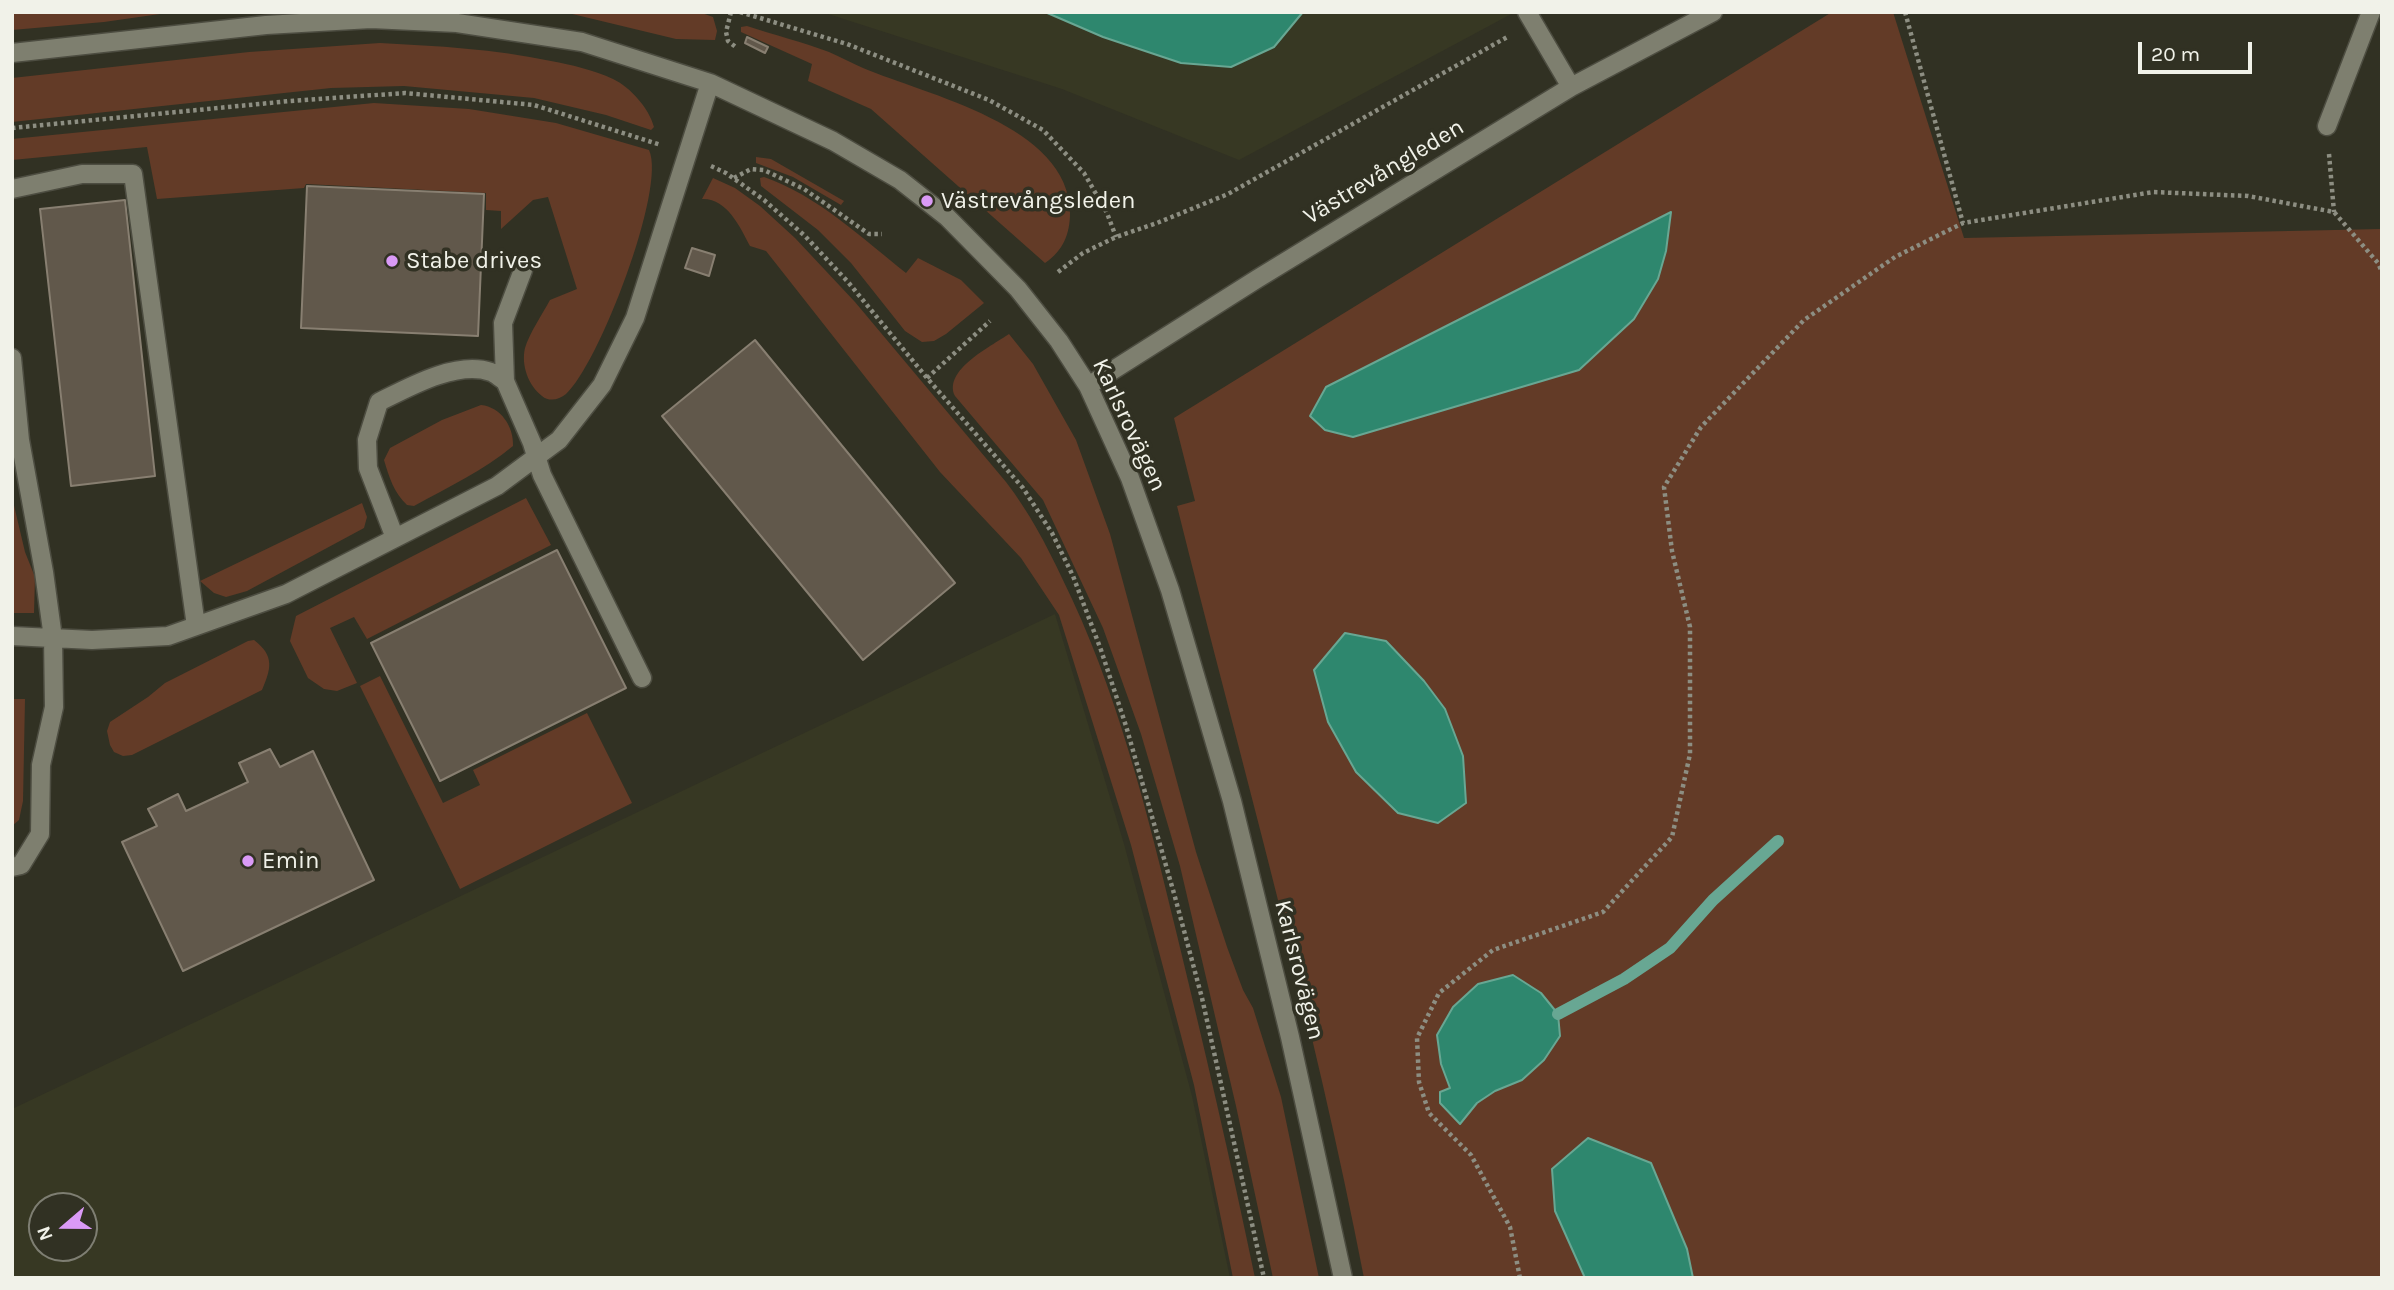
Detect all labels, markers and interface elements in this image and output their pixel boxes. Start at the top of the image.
scale bar [2142,28,2256,72]
text: 20 m [2151,42,2200,66]
street label: Västrevångleden [1299,113,1469,231]
place label: Västrevångsleden [941,187,1136,215]
marker: Västrevångsleden [919,193,935,209]
place label: Stabe drives [406,247,542,275]
marker: Stabe drives [384,253,400,269]
street label: Karlsrovägen [1086,354,1172,496]
place label: Emin [262,847,320,875]
marker: Emin [240,853,256,869]
street label: Karlsrovägen [1268,897,1330,1043]
north arrow [28,1192,98,1262]
text: N [32,1223,58,1244]

